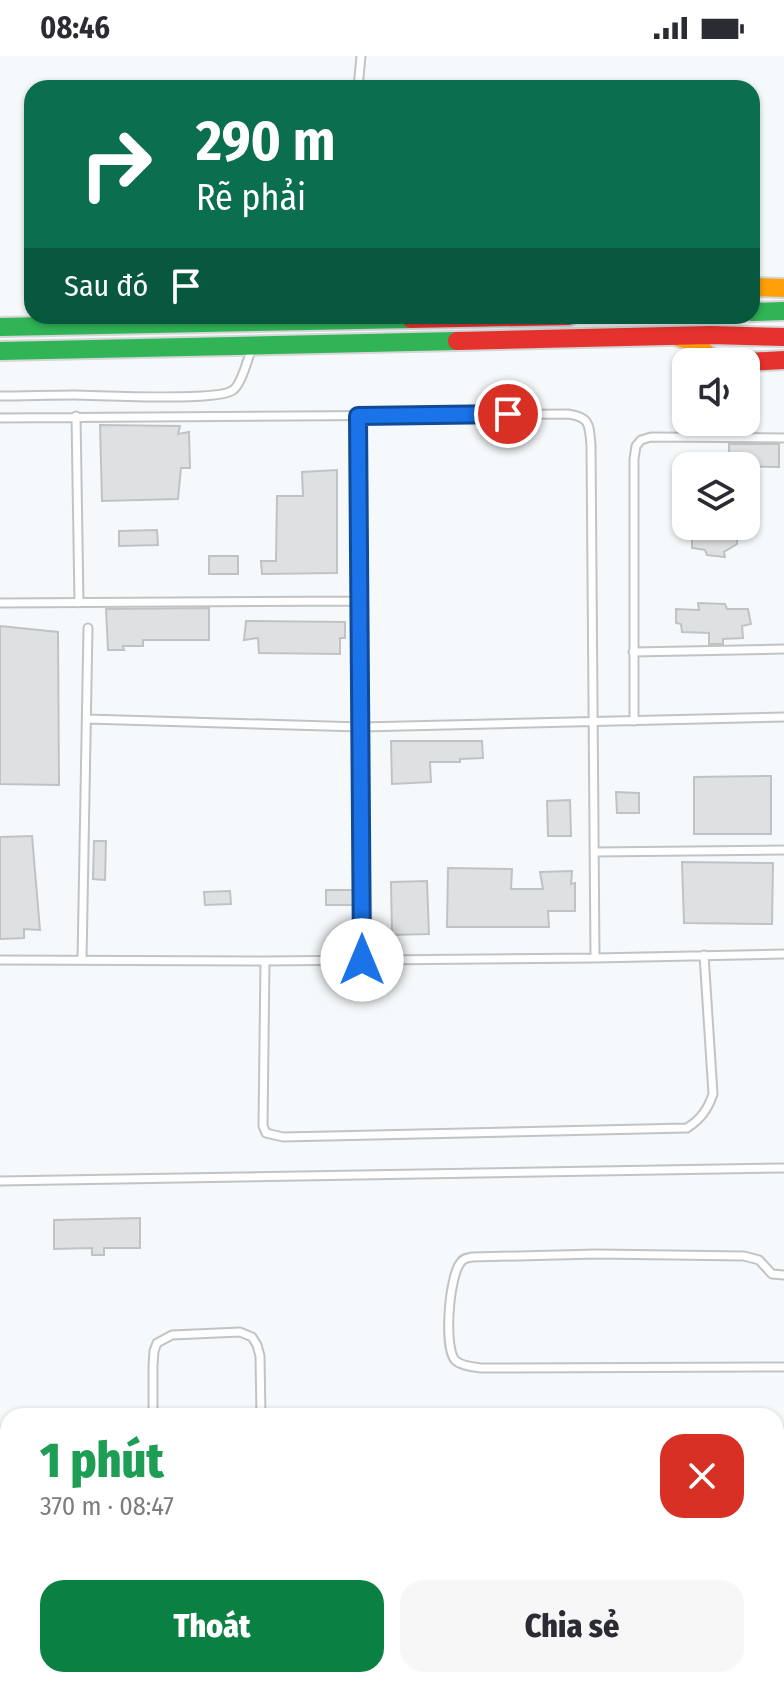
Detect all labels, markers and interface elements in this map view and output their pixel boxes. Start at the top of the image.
text: 08:46 [40,10,110,46]
text: 290 m [196,108,336,175]
icon: right [64,112,168,216]
text: Rẽ phải [196,176,306,220]
icon: arrive [164,264,208,308]
text: Sau đó [64,268,148,304]
map controls [672,348,760,540]
button: sound [672,348,760,436]
pin [474,380,542,448]
icon: arrive [486,392,530,436]
button: layers [672,452,760,540]
position arrow [320,918,404,1002]
text: 1 phút [40,1432,164,1490]
button: close [660,1434,744,1518]
text: 370 m · 08:47 [40,1491,174,1522]
button: Thoát [40,1580,384,1672]
button: Chia sẻ [400,1580,744,1672]

